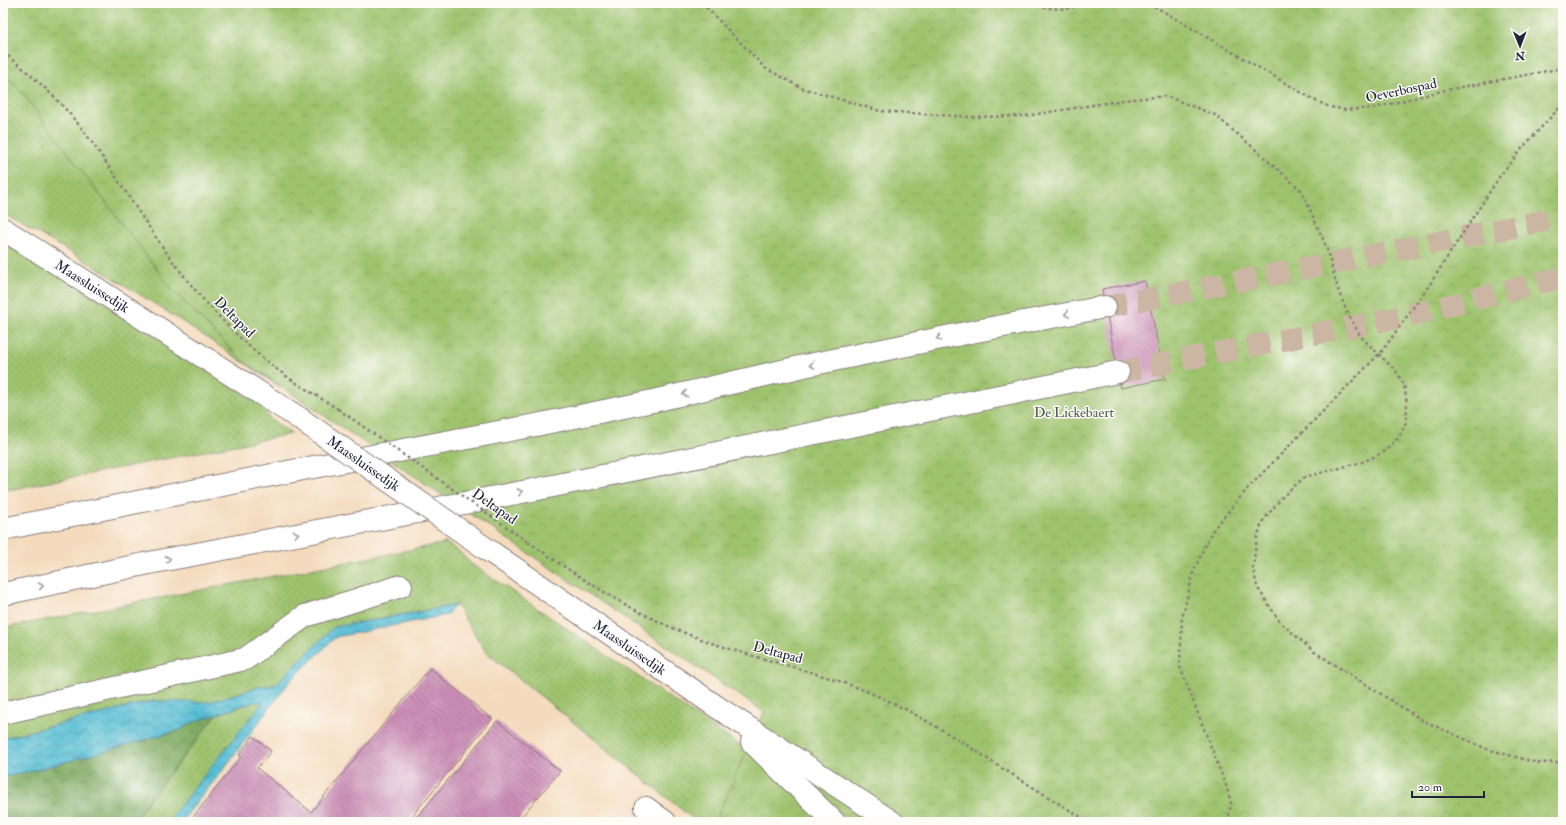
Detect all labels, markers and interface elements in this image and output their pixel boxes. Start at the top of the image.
north arrow [1500,26,1540,66]
text: N [1514,49,1526,62]
street label: Oeverbospad [1364,75,1439,107]
street label: Maassluissedijk [52,256,133,317]
street label: Deltapad [210,293,259,342]
one-way arrow [1064,309,1070,318]
one-way arrow [936,334,942,342]
one-way arrow [809,360,815,368]
one-way arrow [682,389,688,397]
park label: De Lickebaert [1034,404,1115,421]
street label: Maassluissedijk [324,432,403,495]
street label: Deltapad [468,485,520,529]
one-way arrow [517,489,523,497]
one-way arrow [293,531,299,539]
one-way arrow [165,555,171,563]
one-way arrow [38,582,44,590]
street label: Maassluissedijk [590,617,670,679]
street label: Deltapad [751,638,805,668]
scale bar [1412,773,1484,799]
text: 20 m [1418,780,1443,795]

